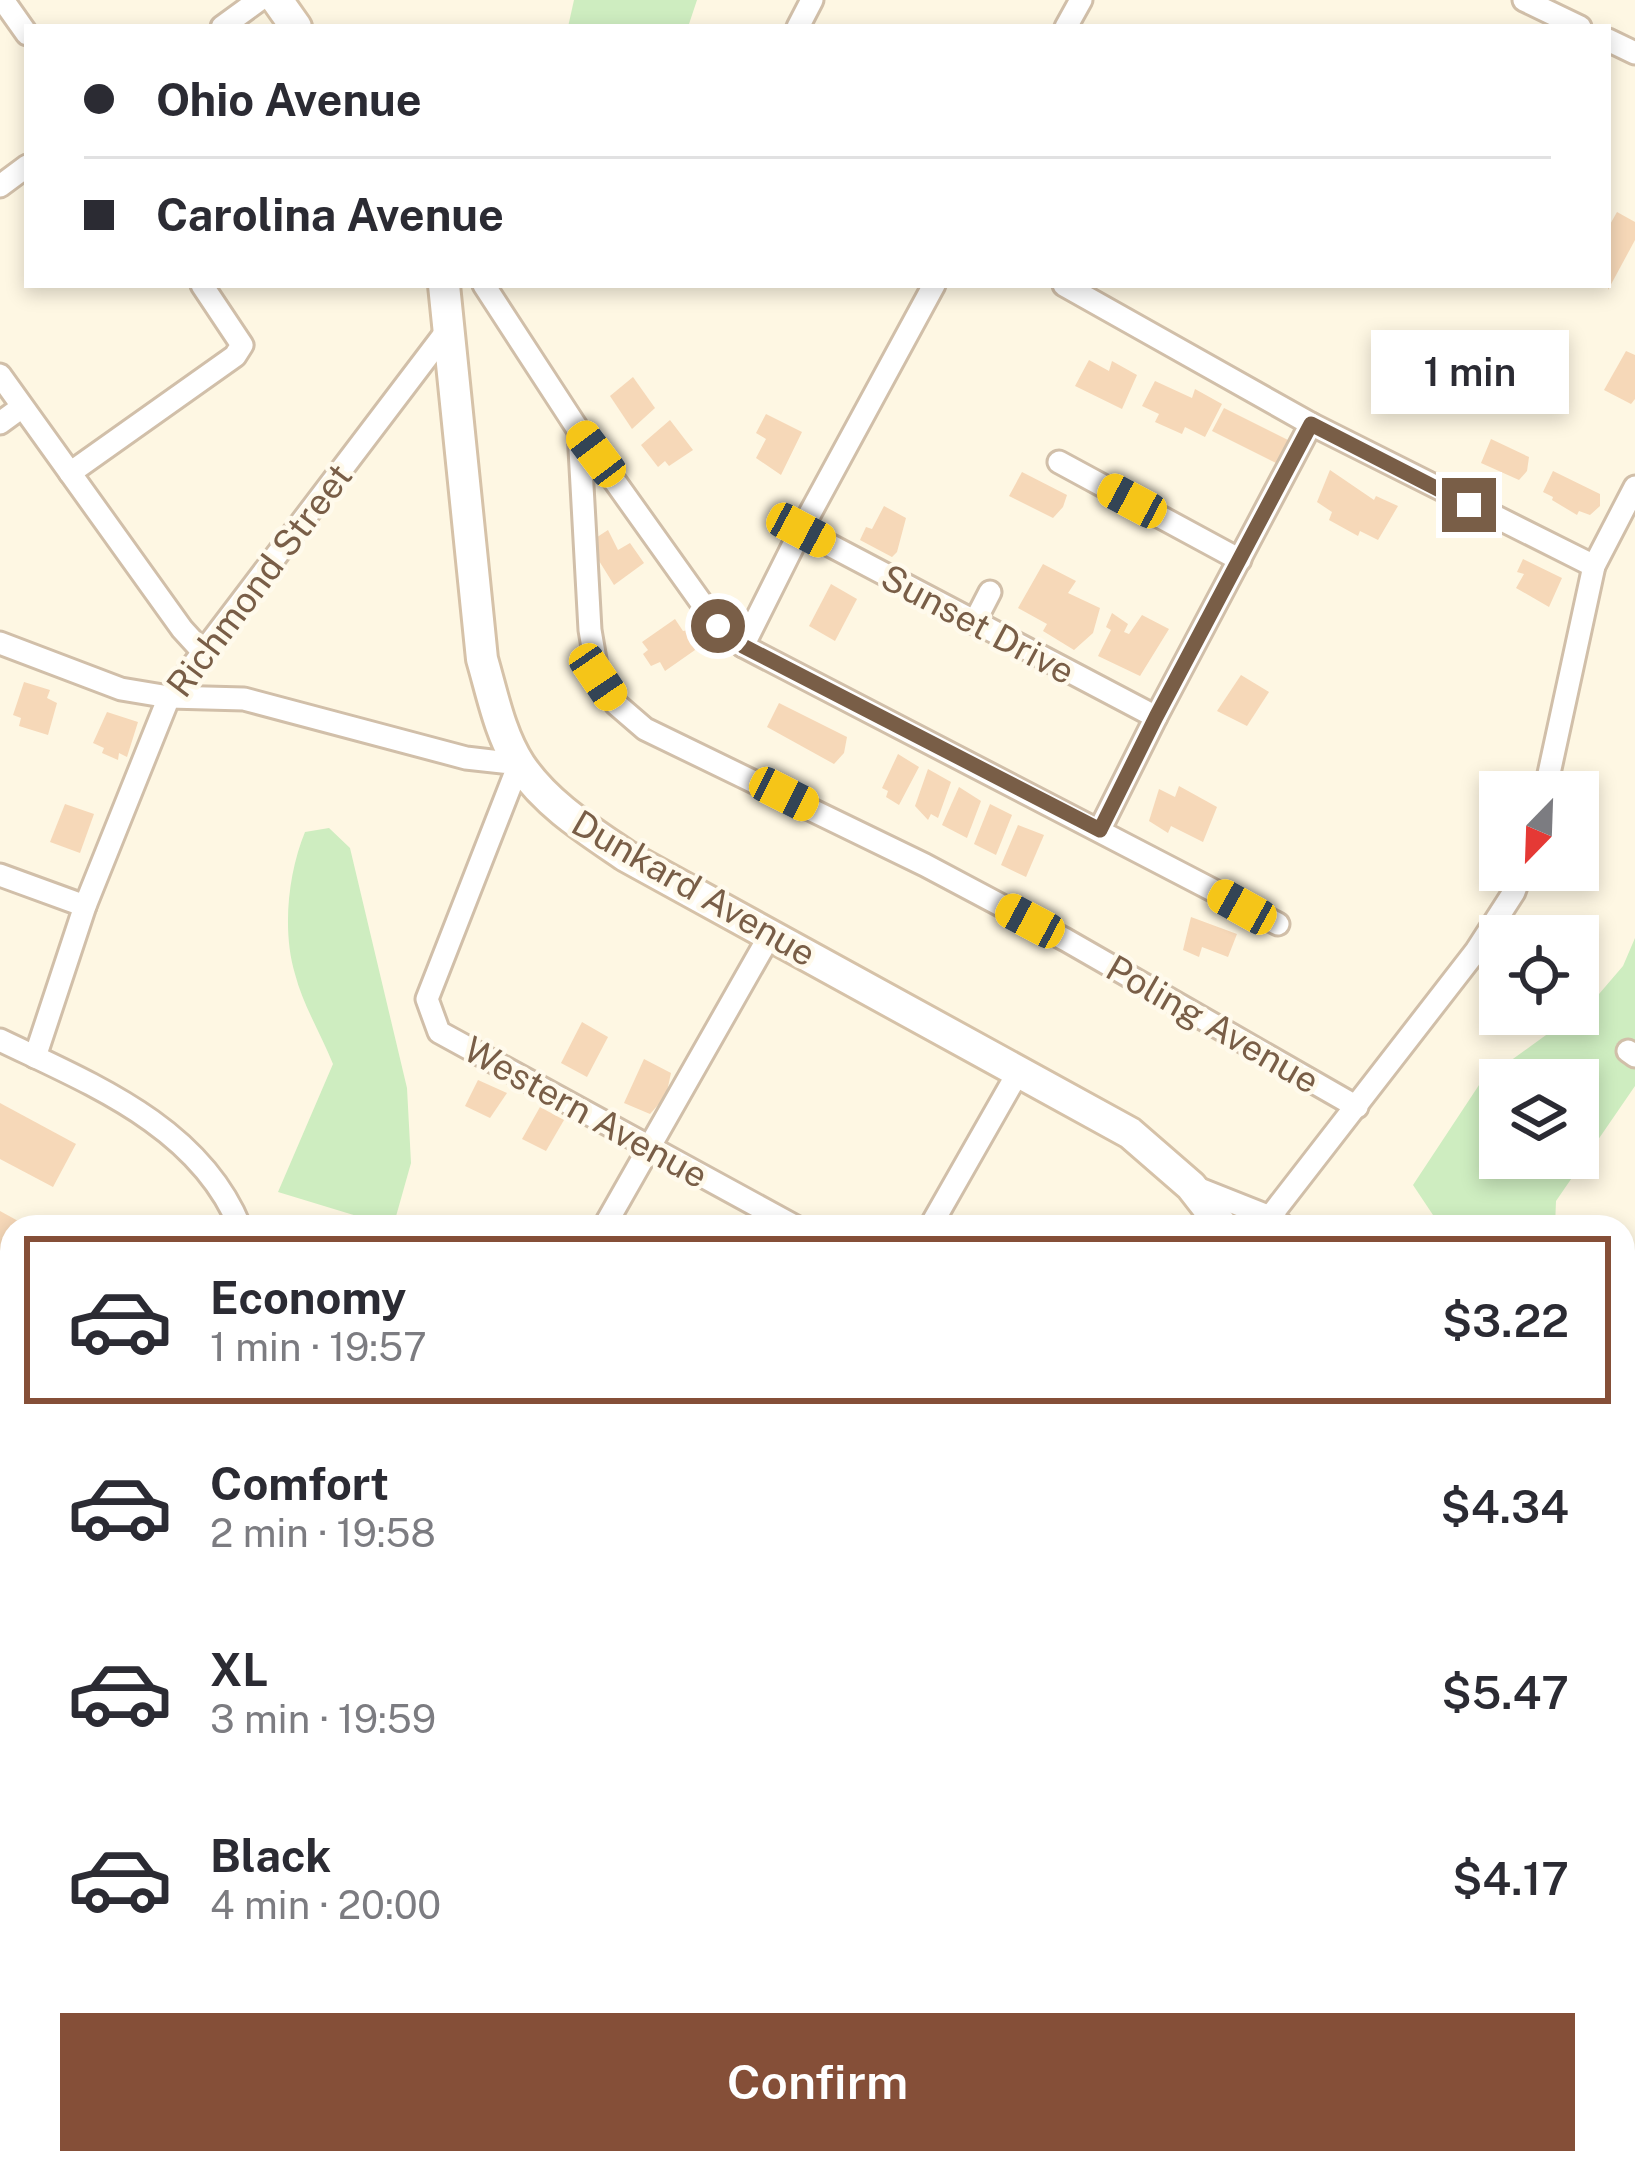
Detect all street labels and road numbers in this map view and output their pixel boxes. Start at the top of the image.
street label: Richmond Street [158,455,360,705]
street label: Sunset Drive [874,556,1082,692]
street label: Dunkard Avenue [565,801,823,975]
street label: Poling Avenue [1099,946,1327,1102]
street label: Western Avenue [457,1028,715,1196]

